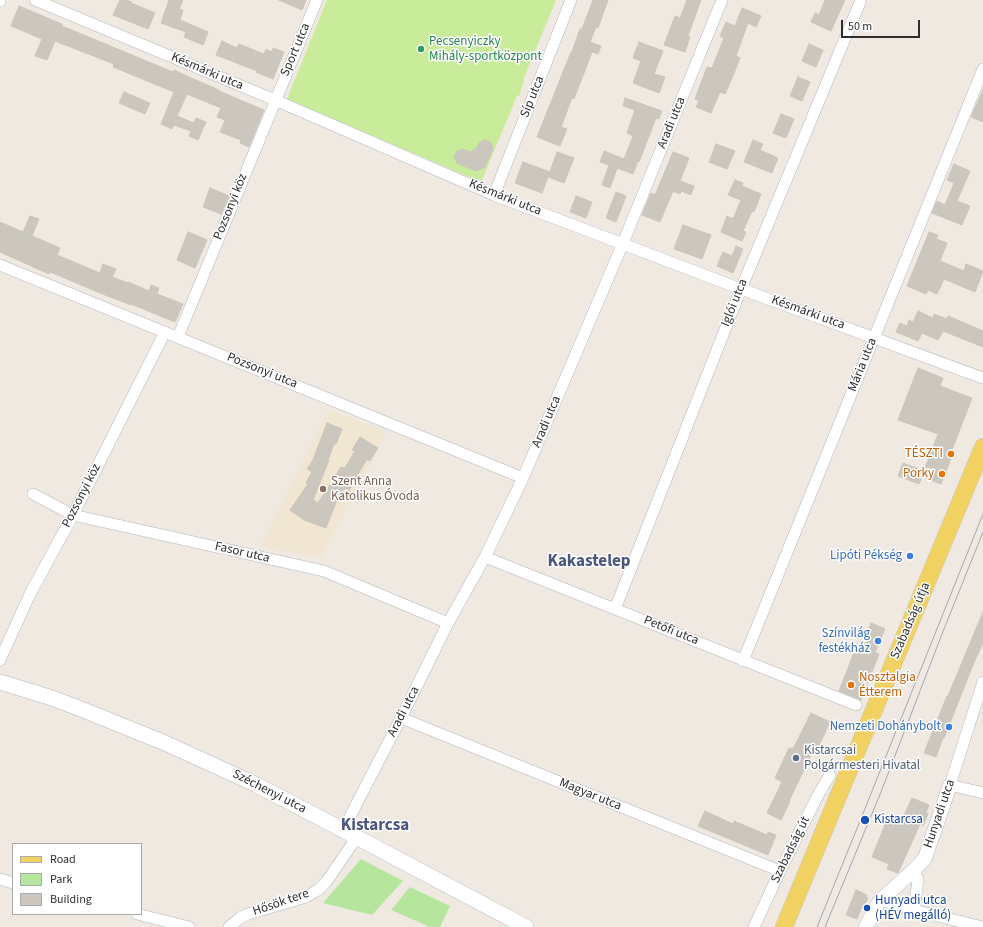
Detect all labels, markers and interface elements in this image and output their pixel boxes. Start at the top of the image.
scale bar [843,12,922,38]
text: 50 m [848,18,872,35]
street label: Sport utca [278,21,314,79]
place label: Pecsenyiczky Mihály-sportközpont [429,34,542,65]
marker: Pecsenyiczky Mihály-sportközpont [416,44,426,54]
street label: Késmárki utca [168,50,246,94]
street label: Síp utca [518,74,548,120]
street label: Aradi utca [655,95,689,151]
street label: Pozsonyi köz [211,172,251,242]
street label: Késmárki utca [466,176,544,220]
street label: Iglói utca [718,277,752,329]
street label: Késmárki utca [769,292,847,334]
street label: Mária utca [845,336,881,394]
street label: Pozsonyi utca [224,350,300,392]
street label: Aradi utca [529,394,565,450]
place label: TÉSZTI [905,446,943,462]
marker: TÉSZTI [946,449,956,459]
street label: Pozsonyi köz [59,461,105,531]
place label: Porky [903,466,934,482]
marker: Porky [937,469,947,479]
place label: Szent Anna Katolikus Óvoda [331,474,420,505]
marker: Szent Anna Katolikus Óvoda [318,484,328,494]
street label: Fasor utca [213,539,271,567]
place label: Lipóti Pékség [830,548,902,564]
marker: Lipóti Pékség [905,551,915,561]
district label: Kakastelep [547,552,631,572]
street label: Szabadság útja [888,580,934,662]
street label: Petőfi utca [641,613,701,649]
place label: Színvilág festékház [818,626,870,657]
marker: Színvilág festékház [873,636,883,646]
place label: Nosztalgia Étterem [859,670,916,701]
marker: Nosztalgia Étterem [846,680,856,690]
street label: Aradi utca [385,684,423,740]
place label: Nemzeti Dohánybolt [830,719,941,735]
marker: Nemzeti Dohánybolt [944,722,954,732]
place label: Kistarcsai Polgármesteri Hivatal [804,743,920,774]
marker: Kistarcsai Polgármesteri Hivatal [791,753,801,763]
street label: Széchenyi utca [229,767,309,817]
street label: Magyar utca [557,775,623,815]
street label: Hunyadi utca [921,778,959,850]
place label: Kistarcsa [874,812,923,828]
street label: Szabadság út [768,814,814,886]
marker: Kistarcsa [859,814,871,826]
district label: Kistarcsa [341,816,409,836]
legend [12,843,142,915]
text: Road [50,851,76,868]
text: Park [50,871,72,888]
street label: Hősök tere [251,886,311,920]
text: Building [50,891,92,908]
place label: Hunyadi utca (HÉV megálló) [875,893,951,924]
marker: Hunyadi utca (HÉV megálló) [862,903,872,913]

